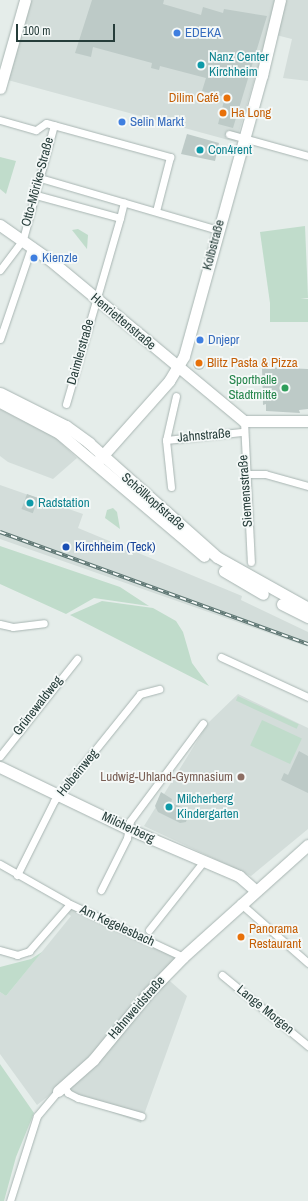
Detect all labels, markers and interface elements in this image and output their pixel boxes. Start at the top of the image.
scale bar [18,16,117,42]
text: 100 m [23,23,50,39]
place label: EDEKA [185,25,221,41]
marker: EDEKA [172,28,182,38]
place label: Nanz Center Kirchheim [209,50,269,81]
marker: Nanz Center Kirchheim [196,60,206,70]
place label: Dilim Café [169,90,219,106]
marker: Dilim Café [222,93,232,103]
place label: Ha Long [231,105,271,121]
marker: Ha Long [218,108,228,118]
place label: Selin Markt [130,114,184,130]
marker: Selin Markt [117,117,127,127]
street label: Otto-Mörike-Straße [19,136,57,228]
place label: Con4rent [208,142,252,158]
marker: Con4rent [195,145,205,155]
street label: Kolbstraße [200,218,228,272]
place label: Kienzle [42,250,78,266]
marker: Kienzle [29,253,39,263]
street label: Henriettenstraße [87,290,159,354]
street label: Daimlerstraße [64,317,98,387]
place label: Dnjepr [208,332,239,348]
marker: Dnjepr [195,335,205,345]
place label: Blitz Pasta & Pizza [207,355,298,371]
marker: Blitz Pasta & Pizza [194,358,204,368]
place label: Sporthalle Stadtmitte [228,373,277,404]
marker: Sporthalle Stadtmitte [280,383,290,393]
street label: Jahnstraße [177,426,231,446]
street label: Siemensstraße [236,454,256,528]
street label: Schöllkopfstraße [118,470,188,534]
place label: Radstation [38,495,90,511]
marker: Radstation [25,498,35,508]
place label: Kirchheim (Teck) [75,539,156,555]
marker: Kirchheim (Teck) [60,541,72,553]
street label: Grünewaldweg [10,673,66,739]
street label: Holbeinweg [54,746,102,800]
place label: Ludwig-Uhland-Gymnasium [100,769,233,785]
marker: Ludwig-Uhland-Gymnasium [236,772,246,782]
place label: Milcherberg Kindergarten [177,792,239,823]
marker: Milcherberg Kindergarten [164,802,174,812]
street label: Milcherberg [99,809,157,847]
street label: Am Kegelesbach [77,902,157,950]
place label: Panorama Restaurant [249,922,301,953]
marker: Panorama Restaurant [236,932,246,942]
street label: Hahnweidstraße [105,973,169,1043]
street label: Lange Morgen [233,982,297,1038]

